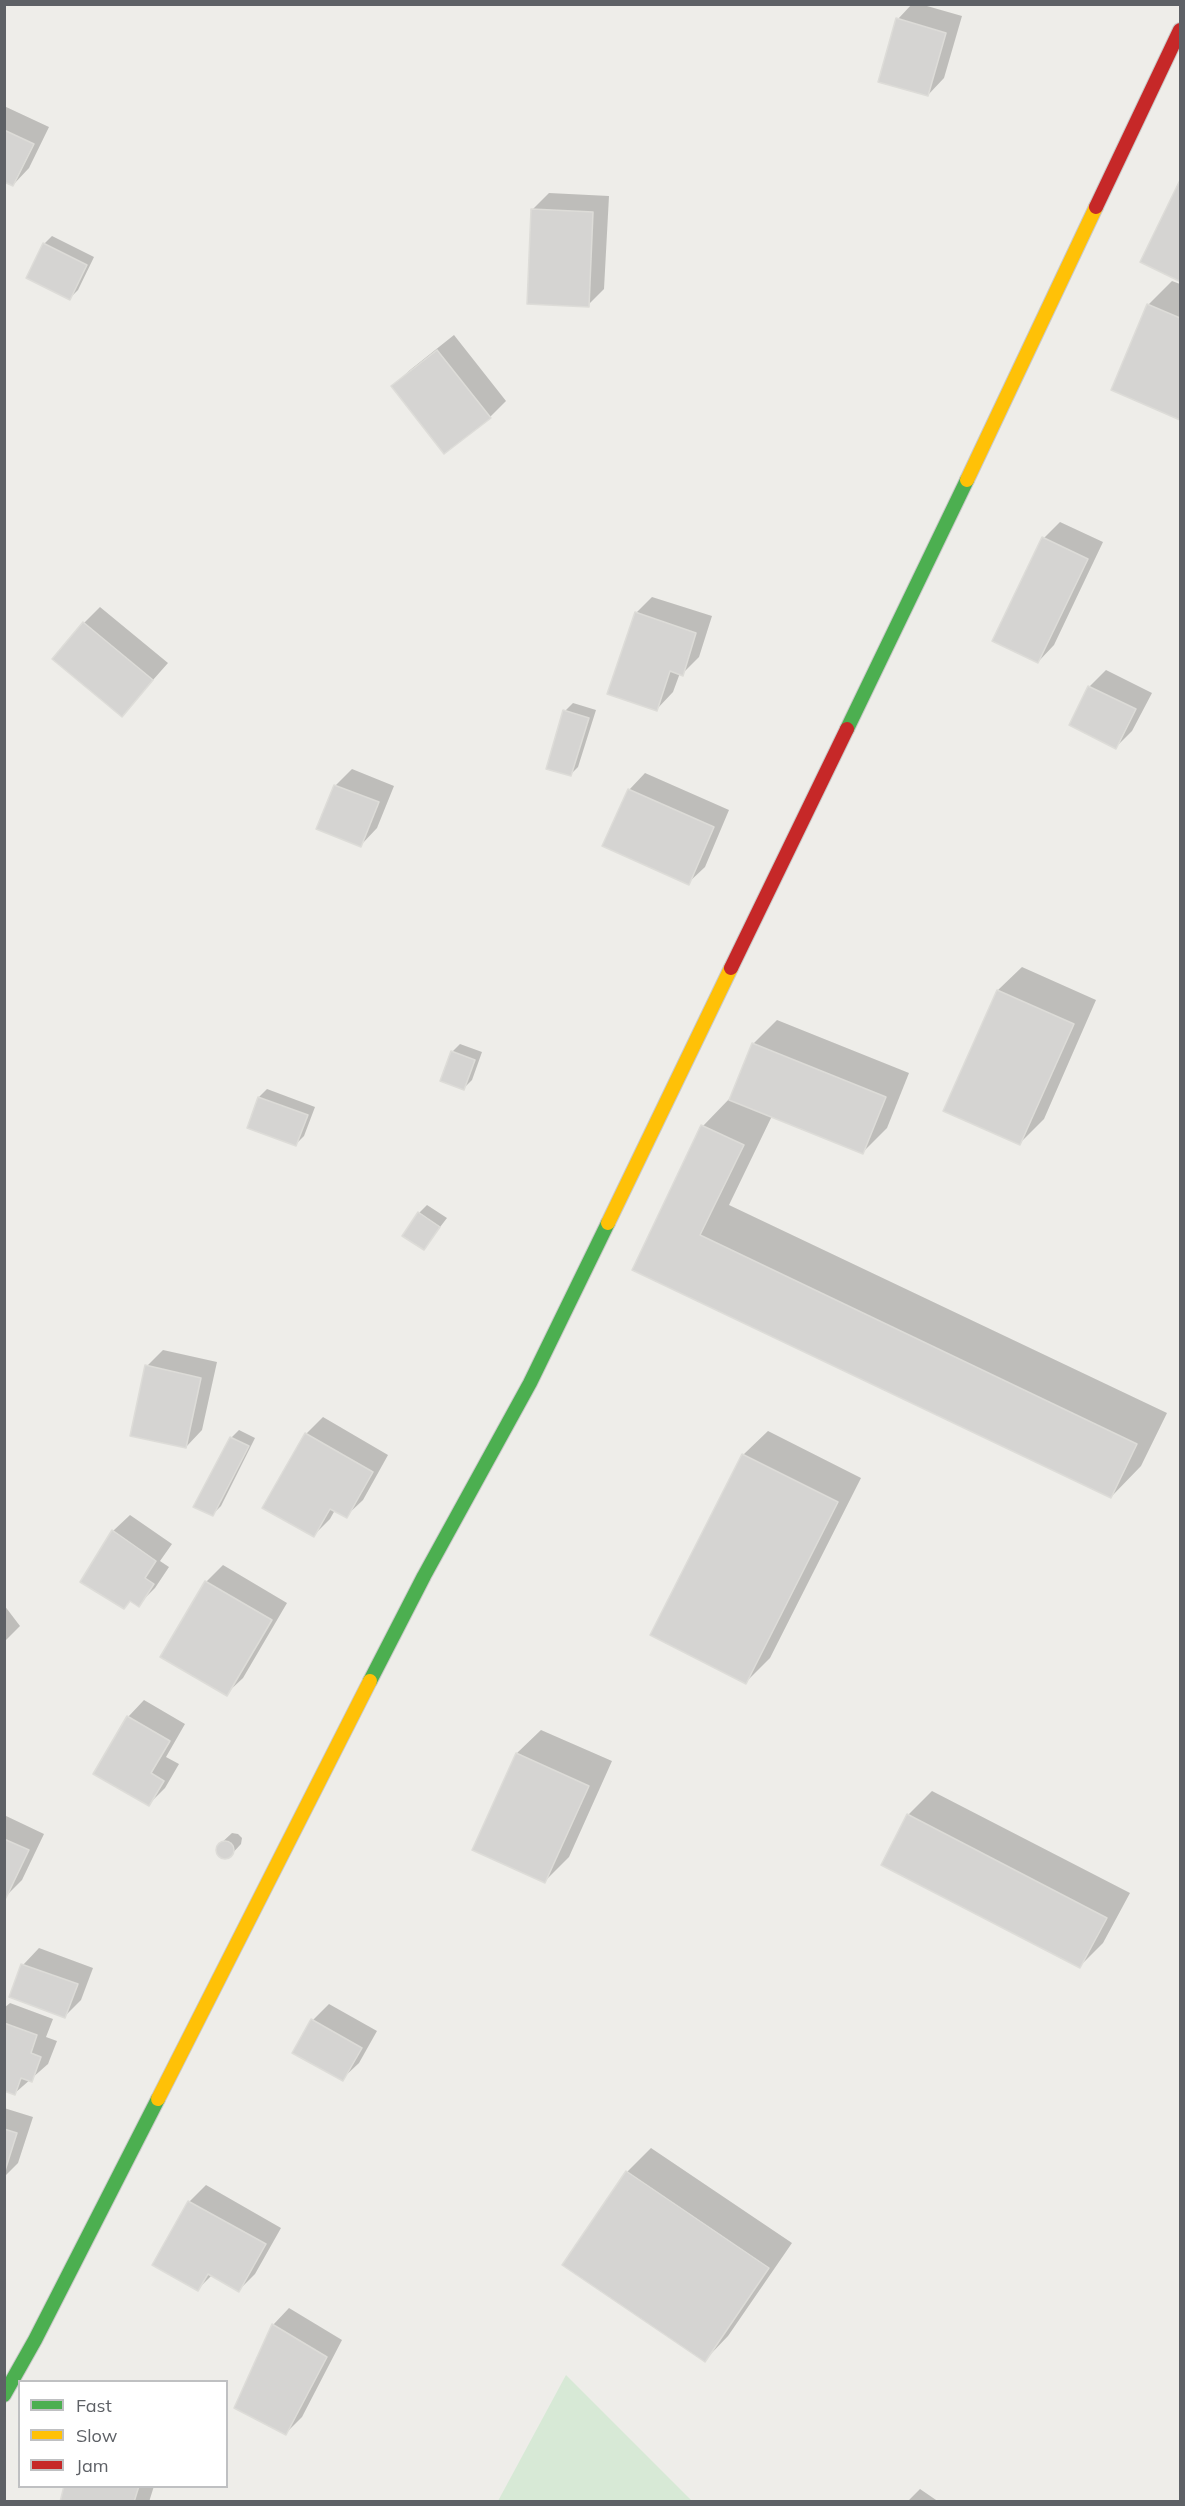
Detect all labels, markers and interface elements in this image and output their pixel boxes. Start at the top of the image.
legend [18,2380,228,2488]
text: Fast [76,2394,112,2417]
text: Slow [76,2424,117,2447]
text: Jam [76,2454,109,2477]

